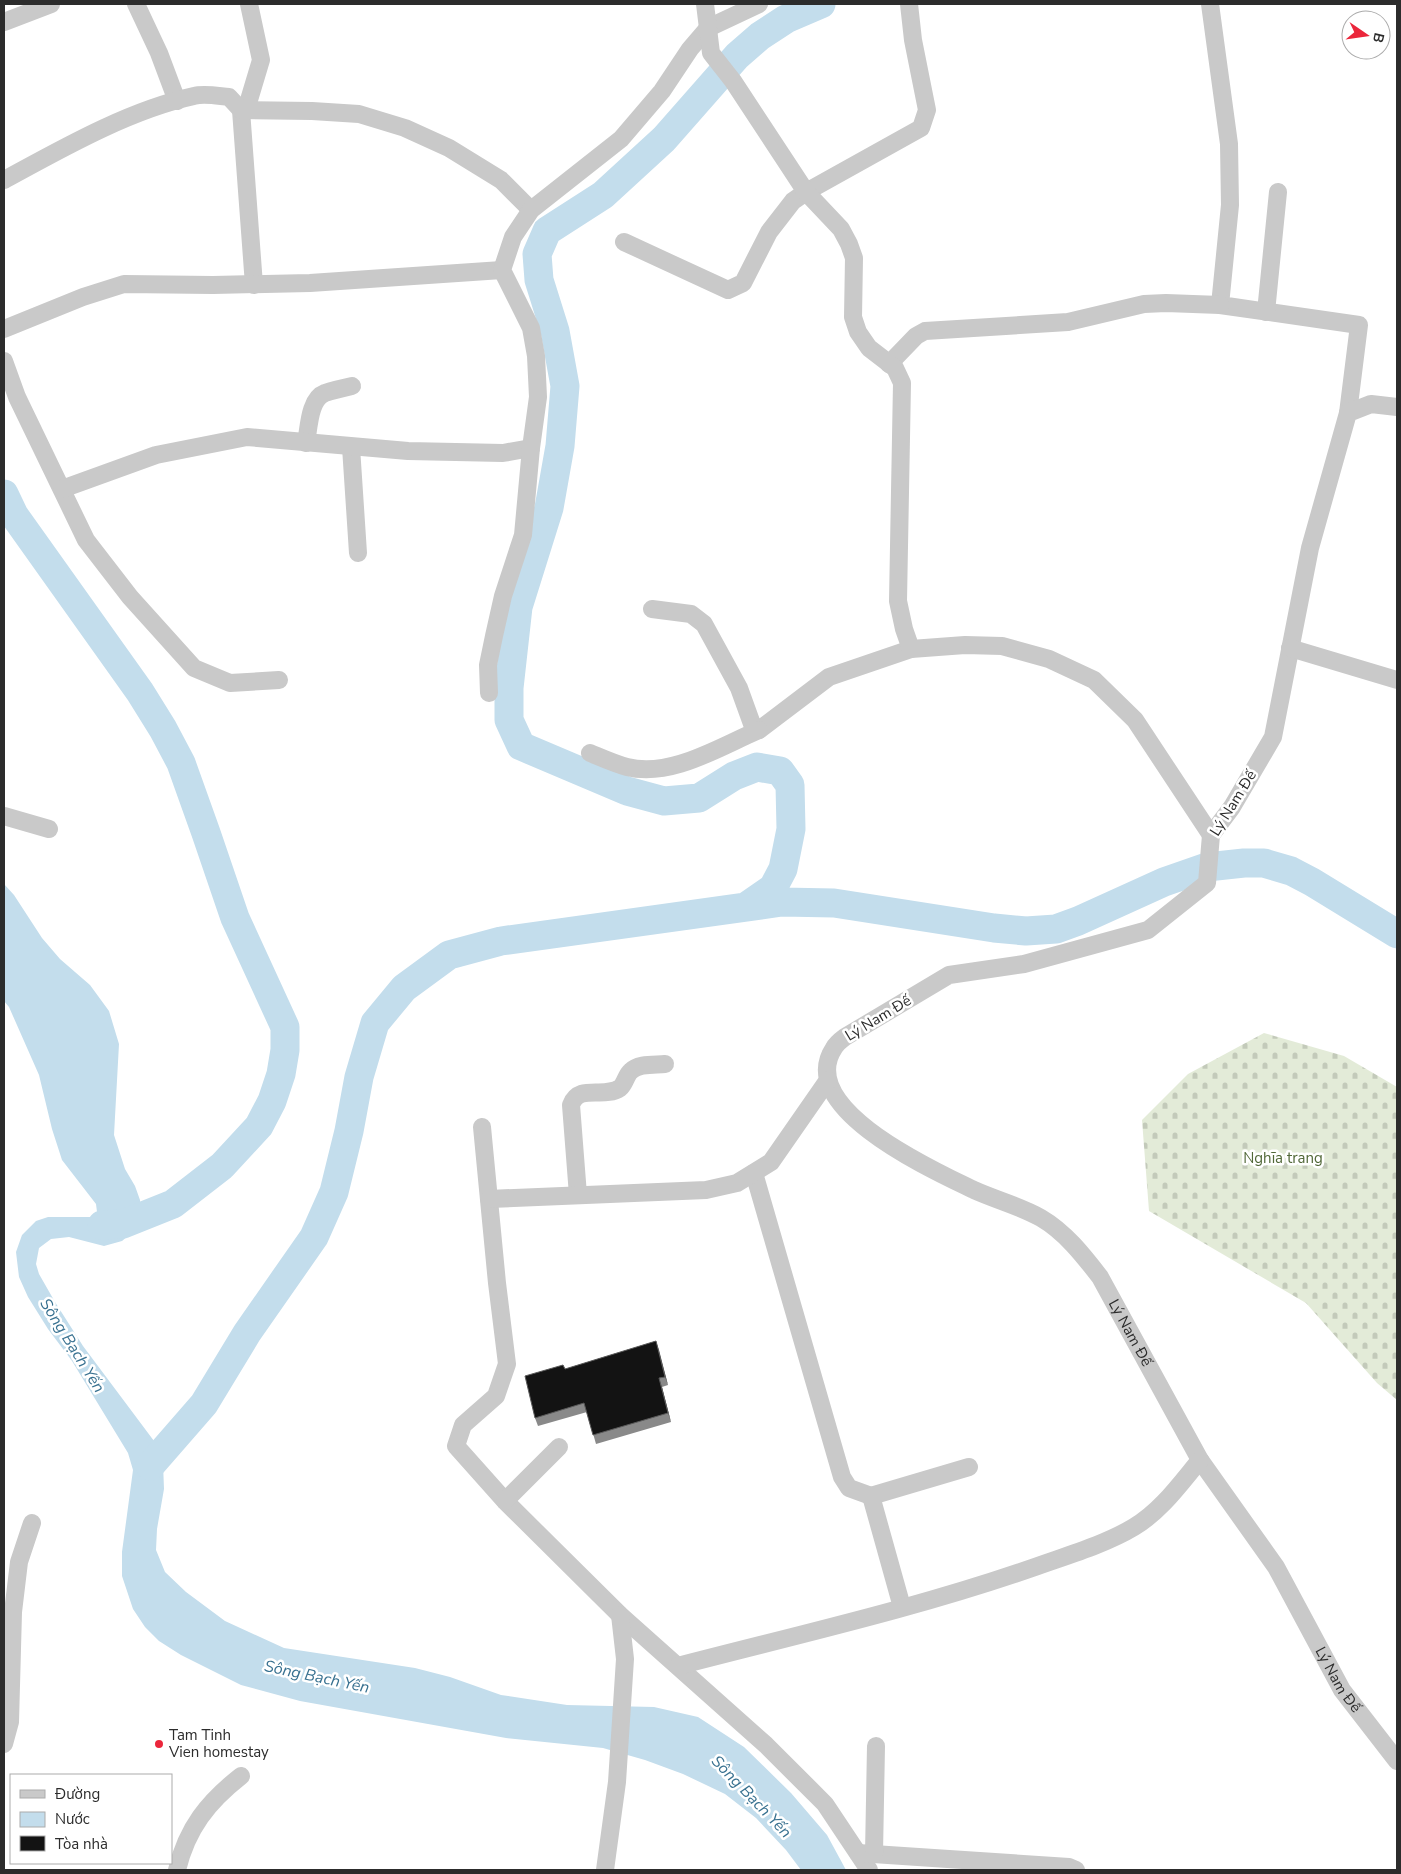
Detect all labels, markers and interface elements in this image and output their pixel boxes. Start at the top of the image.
north arrow [1341,10,1391,60]
text: B [1368,31,1389,45]
street label: Lý Nam Đế [1205,765,1262,840]
street label: Lý Nam Đế [841,990,916,1046]
park label: Nghĩa trang [1243,1148,1323,1168]
water label: Sông Bạch Yến [34,1294,110,1397]
street label: Lý Nam Đế [1104,1295,1157,1371]
street label: Lý Nam Đế [1311,1643,1367,1718]
water label: Sông Bạch Yến [262,1655,371,1699]
place label: Tam Tinh Vien homestay [168,1725,269,1762]
marker: Tam Tinh Vien homestay [153,1738,165,1750]
water label: Sông Bạch Yến [706,1751,796,1843]
legend [10,1774,172,1864]
text: Đường [54,1784,100,1804]
text: Nước [55,1809,90,1829]
text: Tòa nhà [55,1834,108,1854]

